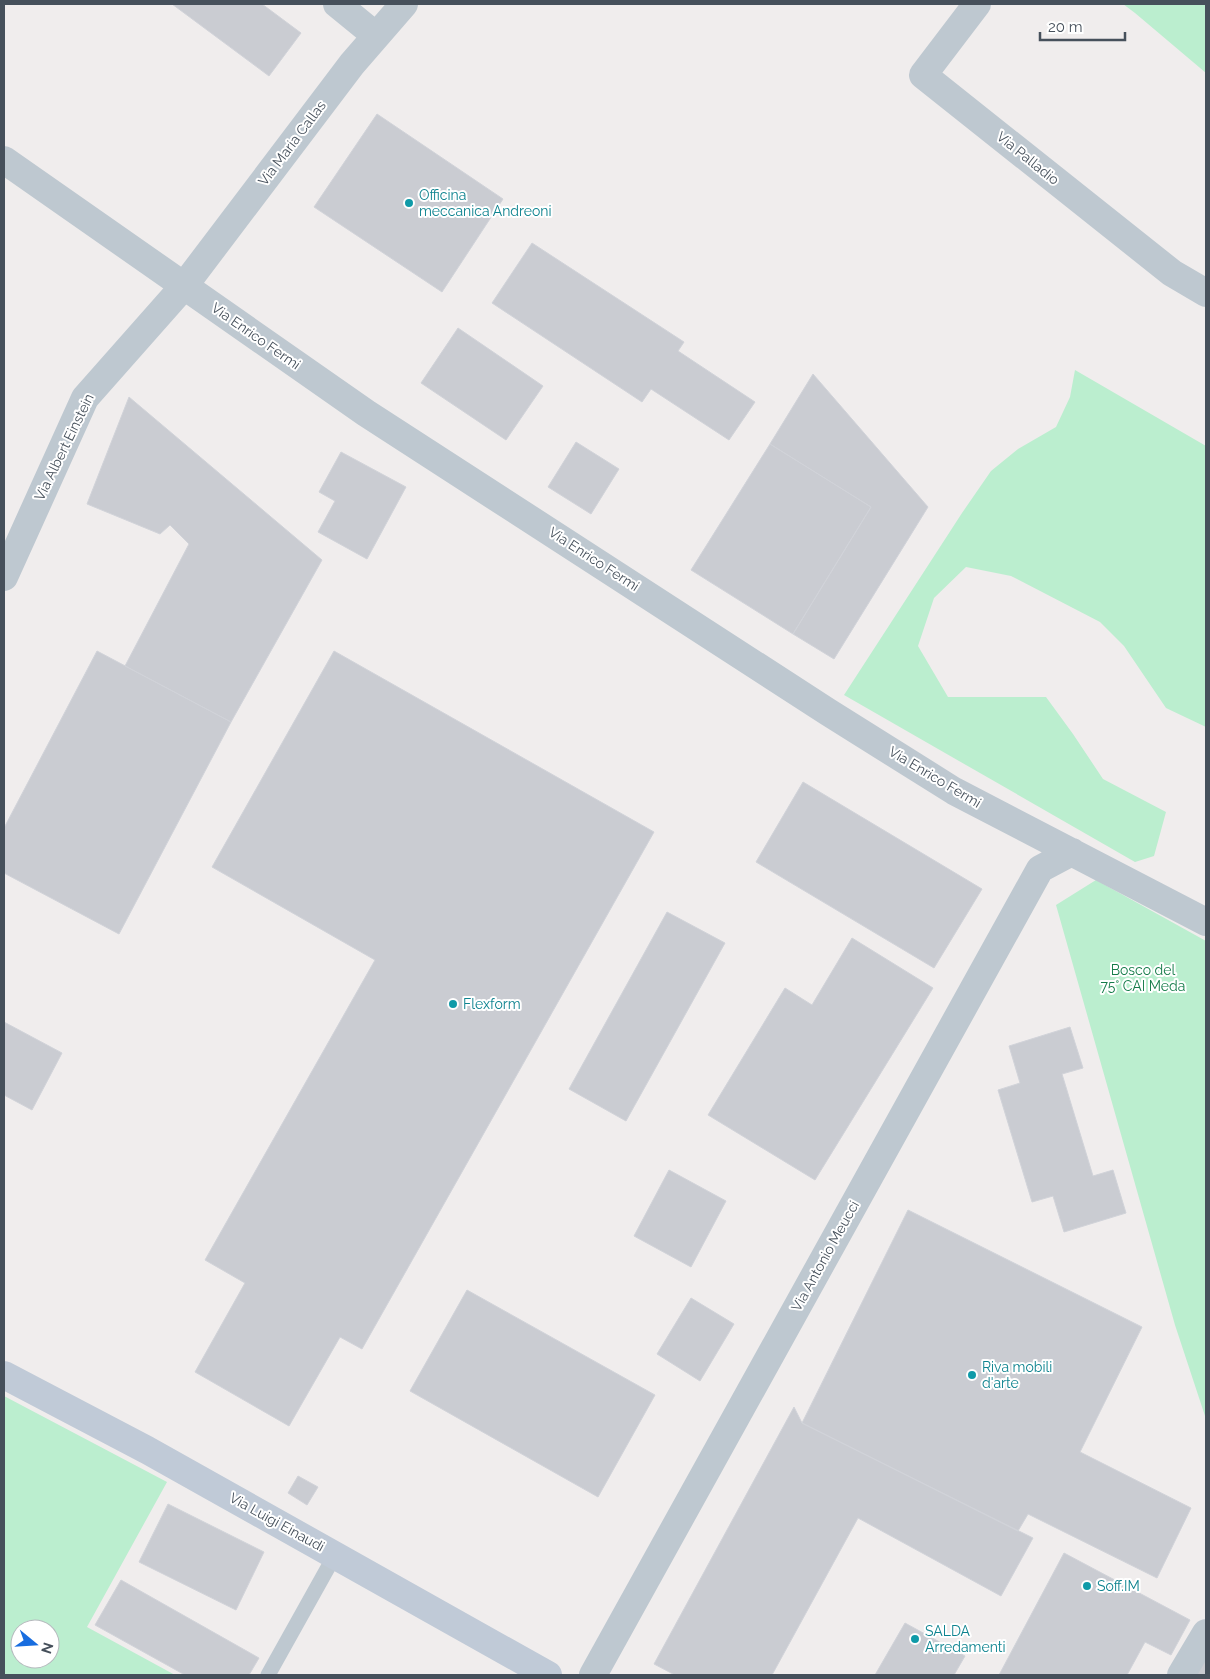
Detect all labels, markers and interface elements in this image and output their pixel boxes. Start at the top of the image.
scale bar [1040,10,1125,42]
text: 20 m [1048,18,1083,36]
street label: Via Maria Callas [255,97,329,189]
street label: Via Palladio [994,128,1062,188]
place label: Officina meccanica Andreoni [419,187,551,219]
marker: Officina meccanica Andreoni [403,197,415,209]
street label: Via Enrico Fermi [209,299,303,373]
street label: Via Albert Einstein [31,391,97,503]
street label: Via Enrico Fermi [546,524,642,594]
street label: Via Enrico Fermi [886,743,984,811]
park label: Bosco del 75° CAI Meda [1101,962,1185,994]
place label: Flexform [463,996,521,1012]
marker: Flexform [447,998,459,1010]
street label: Via Antonio Meucci [788,1198,862,1314]
place label: Riva mobili d'arte [982,1359,1052,1391]
marker: Riva mobili d'arte [966,1369,978,1381]
street label: Via Luigi Einaudi [227,1489,327,1555]
place label: Soff.IM [1097,1578,1140,1594]
marker: Soff.IM [1081,1580,1093,1592]
north arrow [10,1619,60,1669]
place label: SALDA Arredamenti [925,1623,1006,1655]
marker: SALDA Arredamenti [909,1633,921,1645]
text: N [38,1640,57,1656]

